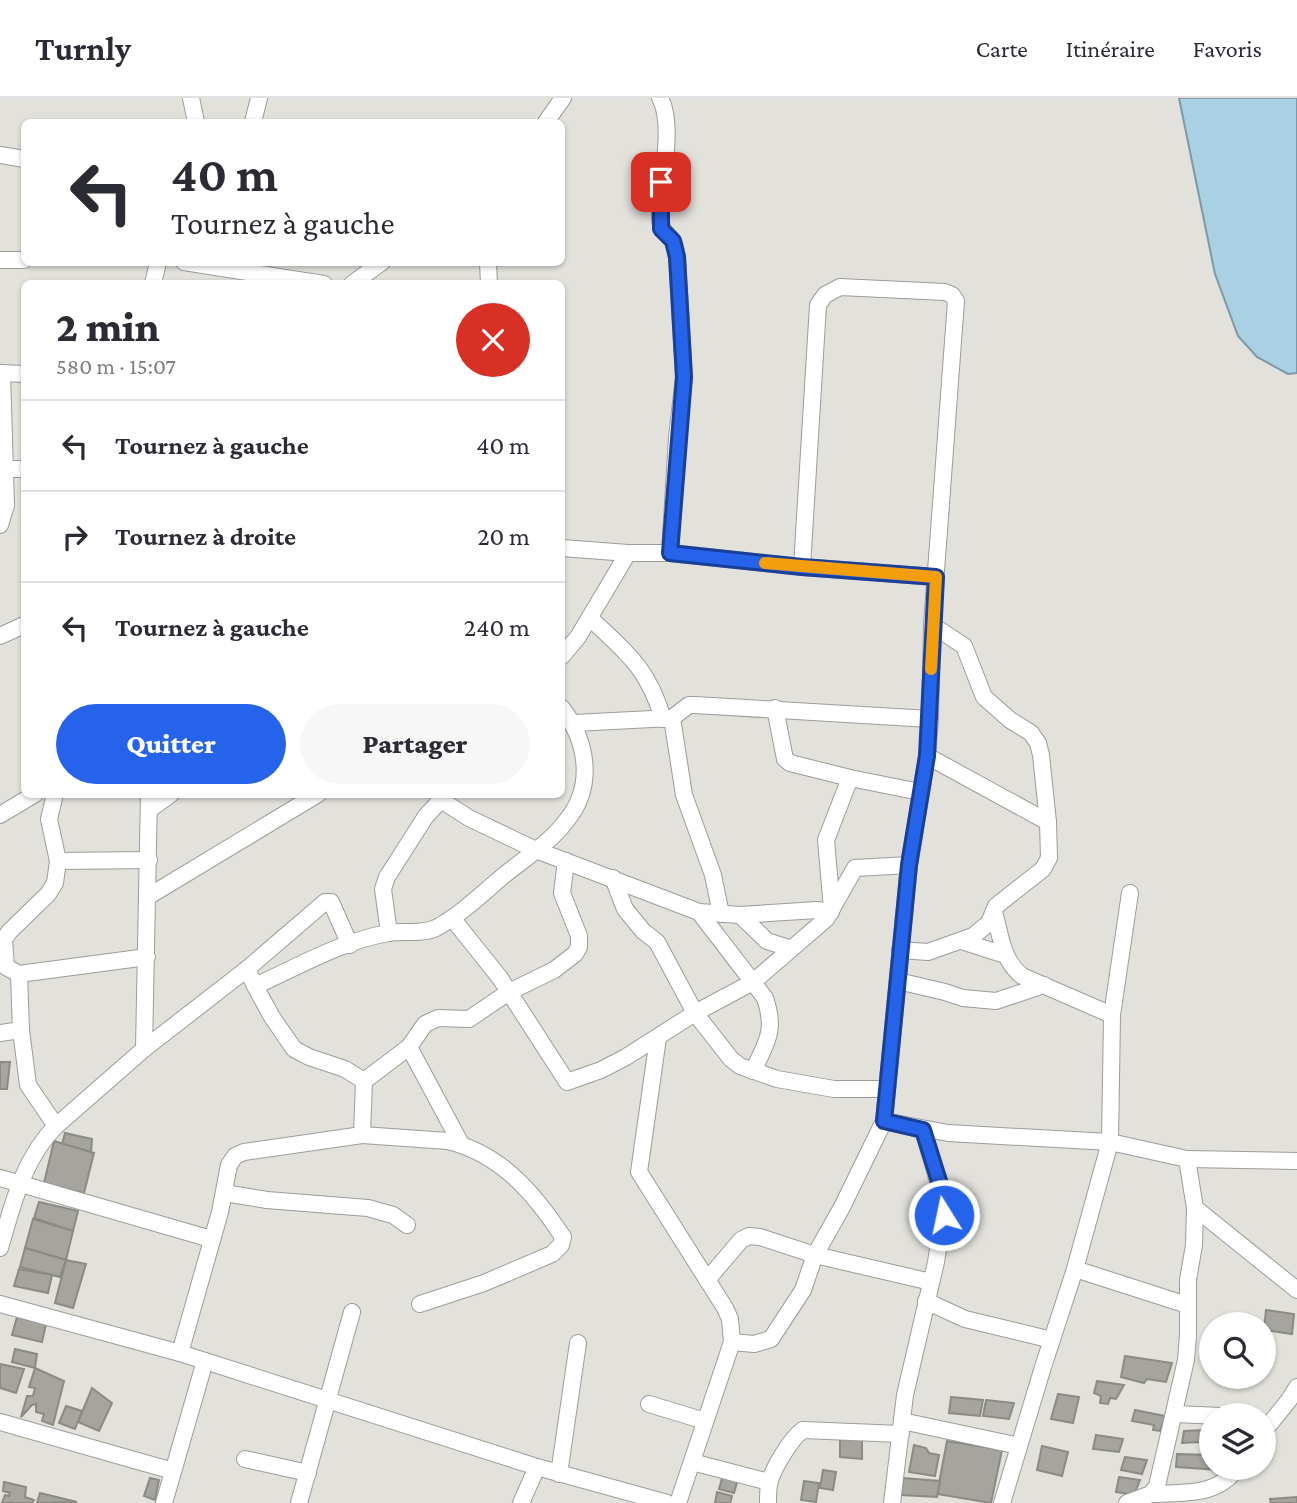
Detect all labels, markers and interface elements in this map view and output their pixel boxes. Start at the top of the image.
text: Turnly [35,30,131,67]
text: Carte [976,35,1028,62]
text: Itinéraire [1066,35,1155,62]
text: Favoris [1193,35,1262,62]
icon: left [56,147,147,238]
text: 40 m [171,147,278,202]
pin [631,152,691,212]
icon: arrive [642,163,680,201]
text: Tournez à gauche [171,205,394,241]
text: 2 min [56,303,160,350]
button: close [456,303,530,377]
text: 580 m · 15:07 [56,353,176,379]
icon: left [56,427,94,465]
text: Tournez à gauche [115,431,309,460]
text: 40 m [476,431,530,460]
icon: right [56,518,94,556]
text: Tournez à droite [115,522,296,551]
text: 20 m [477,522,530,551]
icon: left [56,609,94,647]
text: Tournez à gauche [115,613,309,642]
text: 240 m [464,613,530,642]
button: Quitter [56,704,286,784]
button: Partager [300,704,530,784]
position arrow [907,1178,981,1252]
map controls [1199,1312,1276,1480]
button: search [1199,1312,1276,1389]
button: layers [1199,1403,1276,1480]

